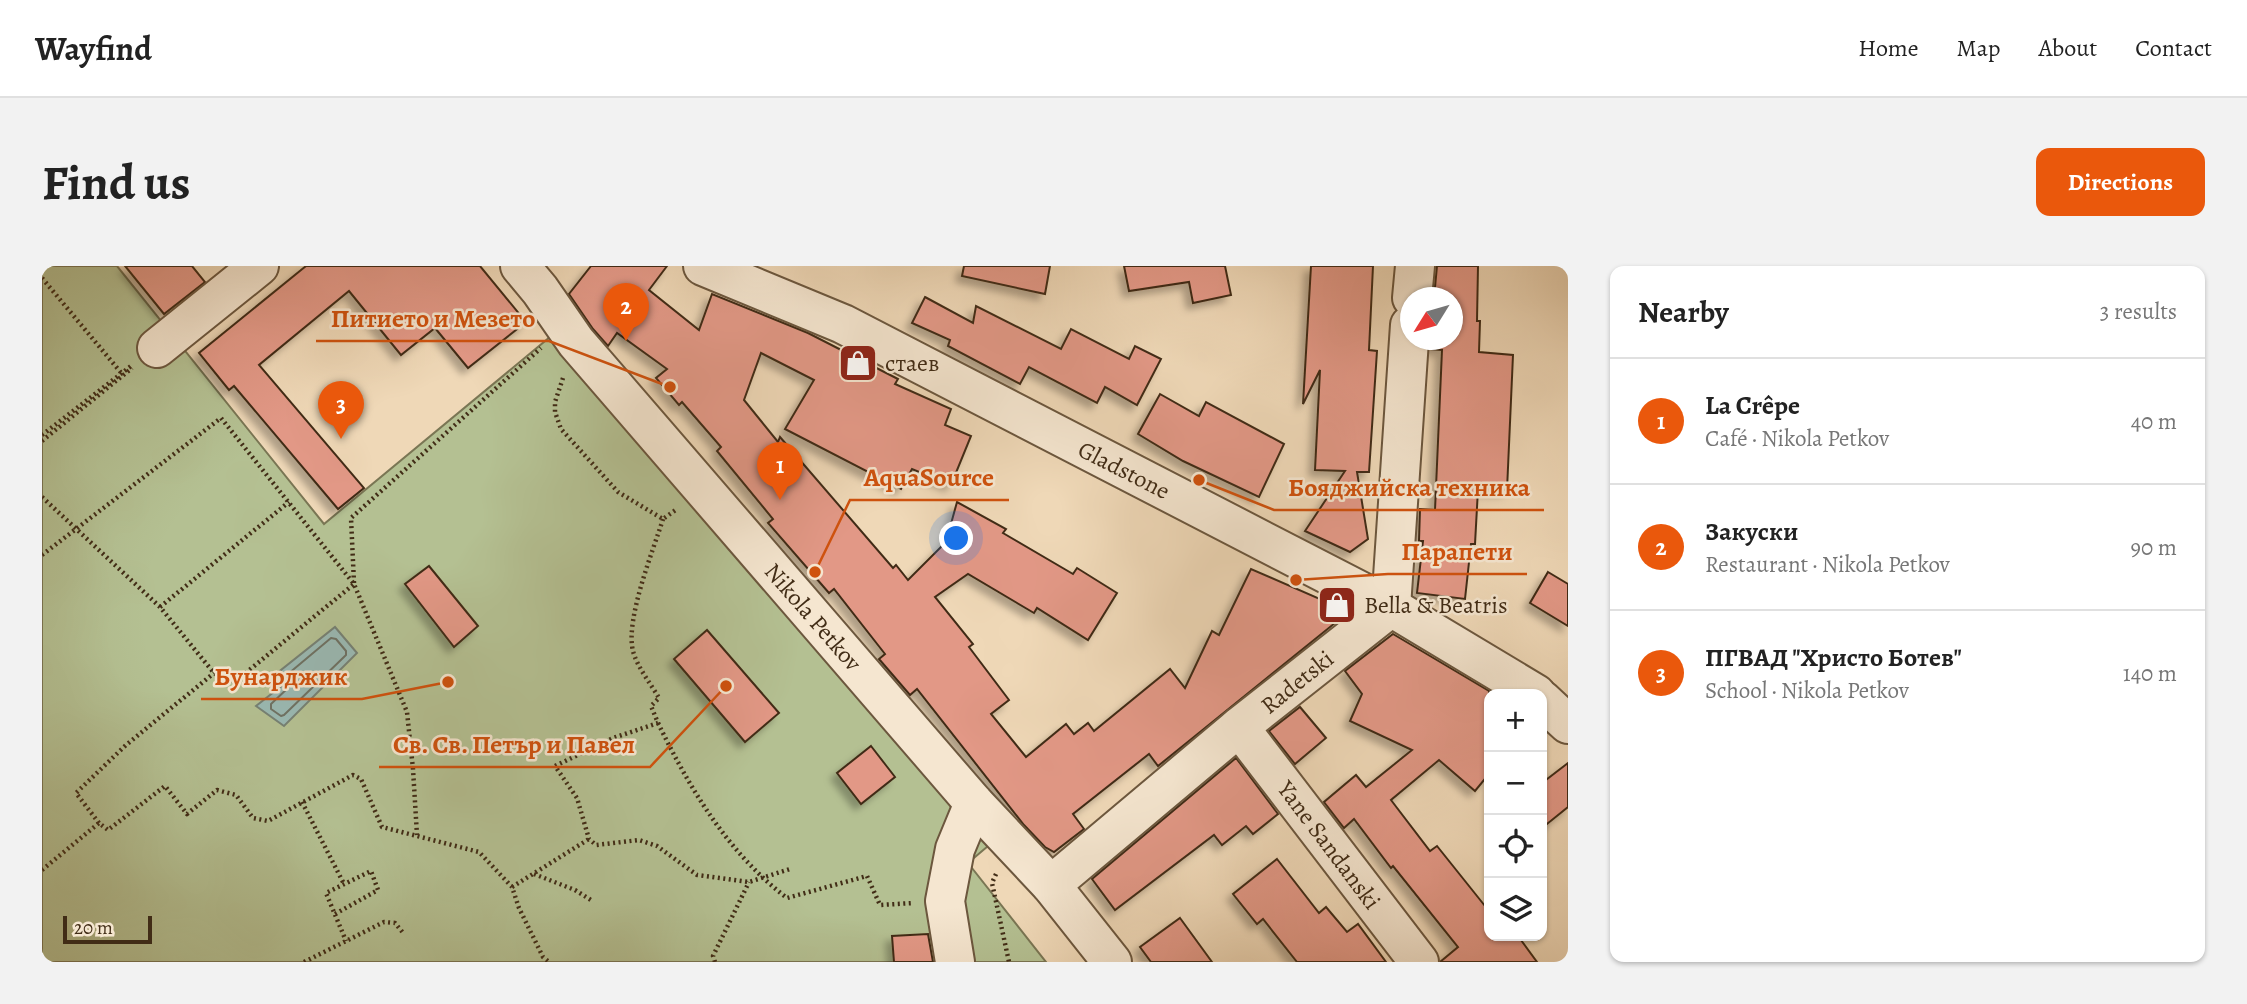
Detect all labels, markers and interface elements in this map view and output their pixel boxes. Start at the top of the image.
text: Wayfind [35,26,152,71]
text: Home [1858,32,1919,64]
text: Map [1957,32,2001,64]
text: About [2039,32,2097,64]
text: Contact [2135,32,2212,64]
button: Directions [2036,148,2205,216]
text: Find us [42,149,190,216]
pin: 2 [603,283,649,341]
north arrow [1400,287,1463,350]
text: Nearby [1638,292,1729,332]
callout: Питието и Мезето [316,294,549,341]
text: 3 results [2100,296,2177,327]
text: Питието и Мезето [331,301,535,336]
shop icon: стаев [837,342,879,384]
place label: стаев [885,347,939,379]
pin: 3 [318,381,364,439]
text: La Crêpe [1705,388,1800,423]
text: 1 [1657,406,1665,437]
text: 40 m [2131,406,2177,437]
text: Café · Nikola Petkov [1705,423,1889,454]
street label: Gladstone [1073,433,1175,507]
pin: 1 [757,442,803,500]
callout: AquaSource [850,453,1009,500]
text: AquaSource [863,460,994,495]
callout: Бояджийска техника [1274,463,1544,510]
text: Бояджийска техника [1288,470,1531,505]
text: Закуски [1705,514,1798,549]
your location [939,521,973,555]
callout: Парапети [1388,527,1527,574]
text: 2 [1655,532,1667,563]
text: 90 m [2131,532,2177,563]
text: Парапети [1401,534,1513,569]
text: Restaurant · Nikola Petkov [1705,549,1950,580]
street label: Nikola Petkov [757,556,869,678]
shop icon: Bella & Beatris [1316,584,1358,626]
place label: Bella & Beatris [1364,589,1508,621]
text: ПГВАД "Христо Ботев" [1705,640,1962,675]
street label: Radetski [1254,643,1340,721]
callout: Бунарджик [201,652,362,699]
text: 3 [1656,658,1666,689]
text: 140 m [2123,658,2177,689]
text: Бунарджик [214,659,348,694]
text: School · Nikola Petkov [1705,675,1909,706]
map controls [1484,689,1547,941]
button: + [1484,689,1547,752]
callout: Св. Св. Петър и Павел [379,720,650,767]
text: Св. Св. Петър и Павел [393,727,635,762]
button: − [1484,752,1547,815]
street label: Yane Sandanski [1269,773,1388,916]
button: locate [1484,815,1547,878]
button: layers [1484,878,1547,941]
scale bar [63,913,152,945]
text: 20 m [74,915,113,941]

